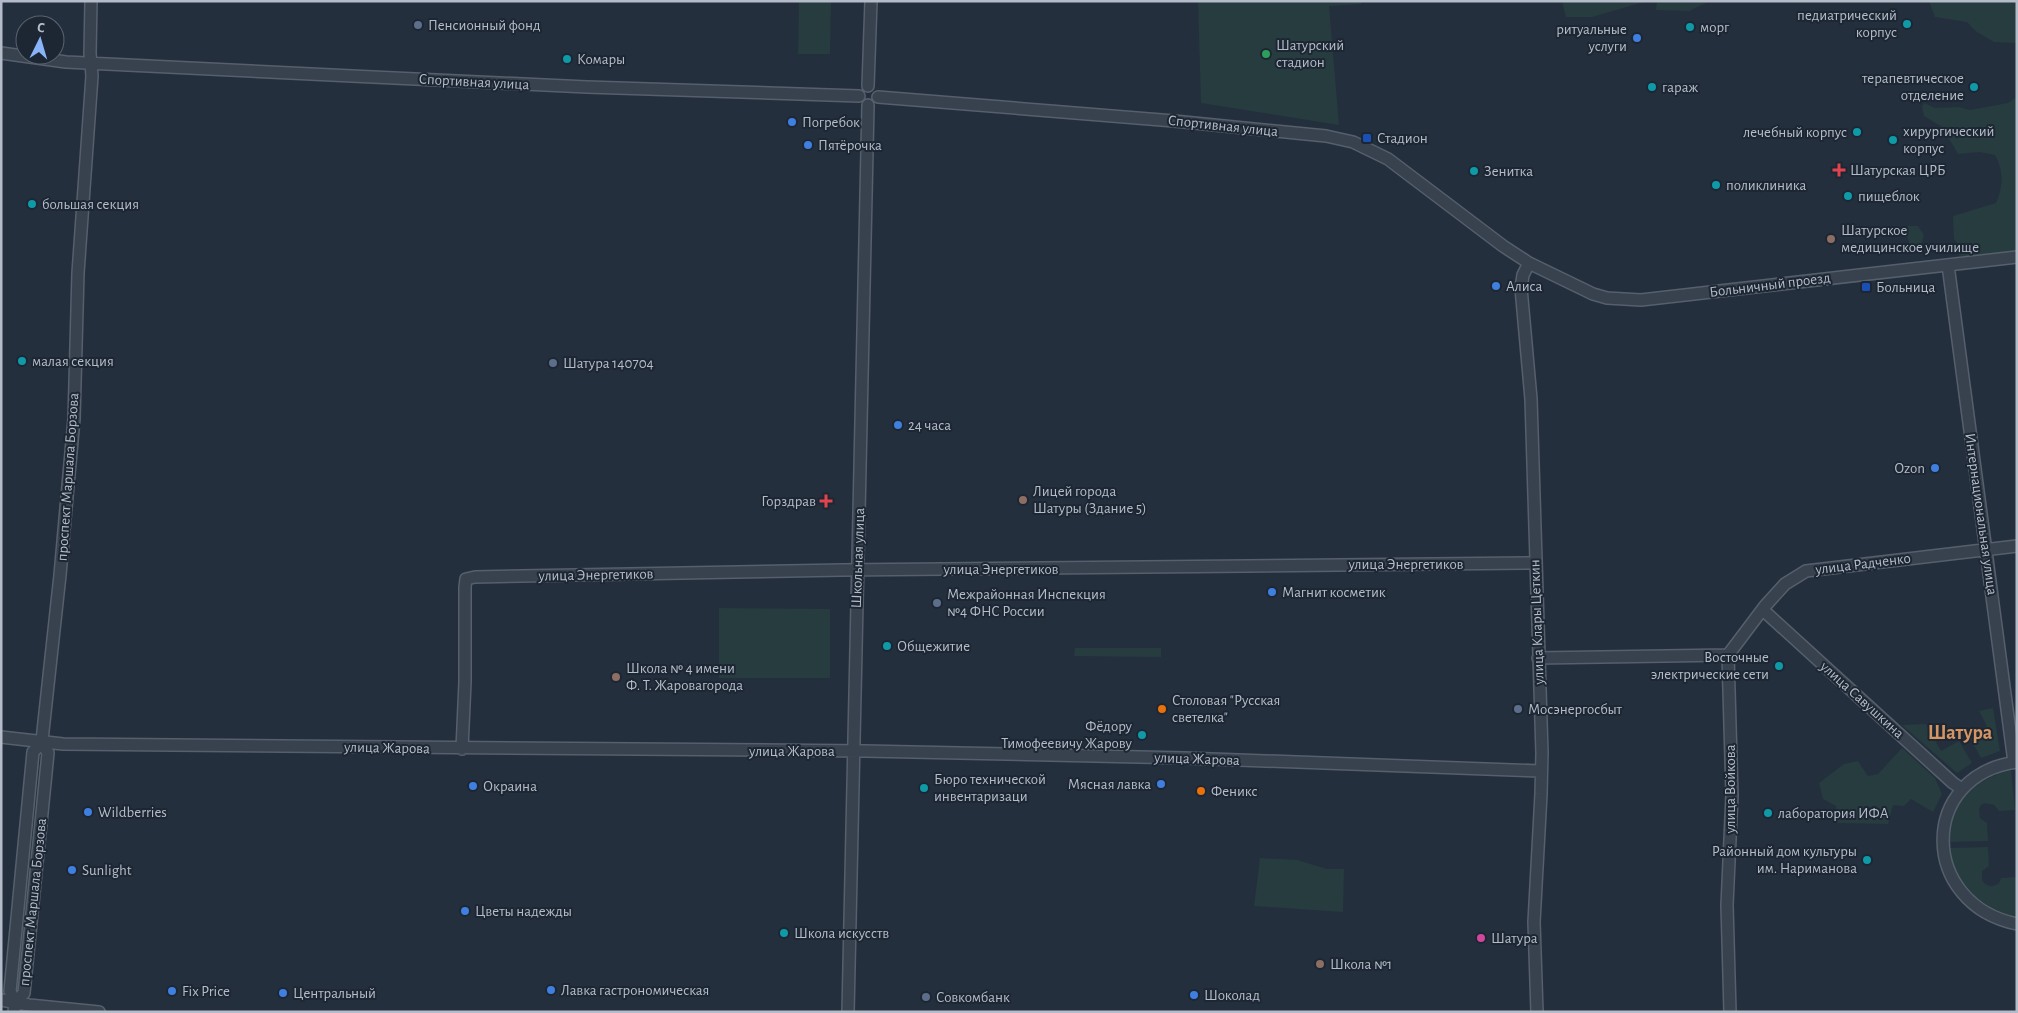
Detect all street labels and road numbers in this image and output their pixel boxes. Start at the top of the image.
street label: Спортивная улица [418,72,530,92]
street label: Спортивная улица [1167,113,1279,139]
street label: Больничный проезд [1709,270,1831,300]
street label: проспект Маршала Борзова [55,392,81,562]
street label: Интернациональная улица [1962,432,2000,596]
street label: Школьная улица [849,507,867,609]
street label: улица Радченко [1814,551,1911,577]
street label: улица Энергетиков [1348,557,1464,572]
street label: улица Клары Цеткин [1527,559,1547,686]
street label: улица Энергетиков [943,562,1059,577]
street label: улица Энергетиков [537,566,654,584]
street label: улица Савушкина [1817,658,1907,741]
street label: улица Жарова [343,740,430,756]
street label: улица Жарова [748,744,835,759]
street label: улица Войкова [1723,744,1738,835]
street label: улица Жарова [1153,750,1240,768]
street label: проспект Маршала Борзова [17,817,49,987]

